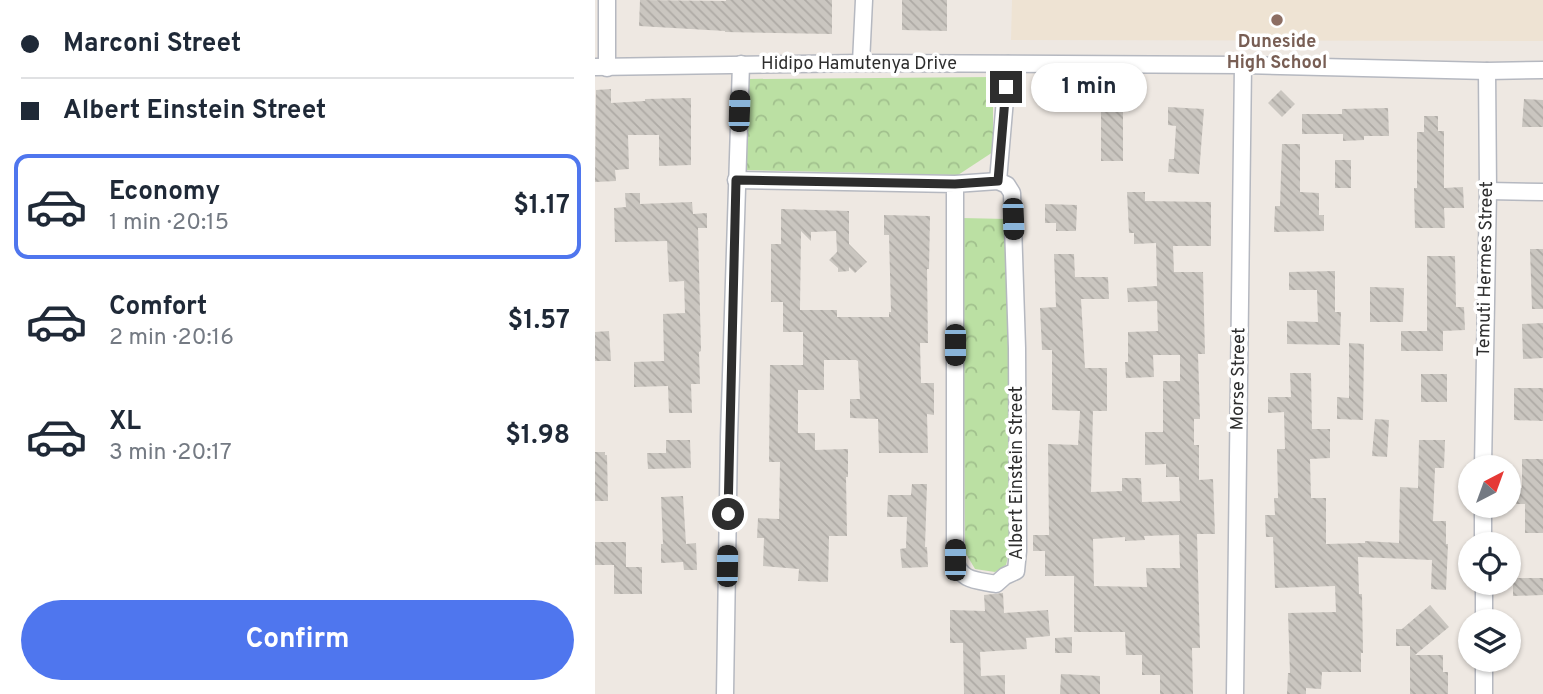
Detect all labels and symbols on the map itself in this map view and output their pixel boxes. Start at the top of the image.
marker: Duneside High School [1269,12,1285,28]
place label: Duneside High School [1227,31,1327,75]
street label: Hidipo Hamutenya Drive [761,53,957,76]
callout: 1 min [1031,62,1146,112]
route end [990,71,1022,103]
car [728,90,751,132]
street label: Temuti Hermes Street [1473,181,1499,357]
car [1002,198,1025,240]
car [945,324,966,366]
street label: Morse Street [1227,327,1251,431]
street label: Albert Einstein Street [1006,386,1029,560]
north arrow [1458,455,1521,518]
route start [712,498,744,530]
car [945,539,966,581]
car [717,545,738,587]

